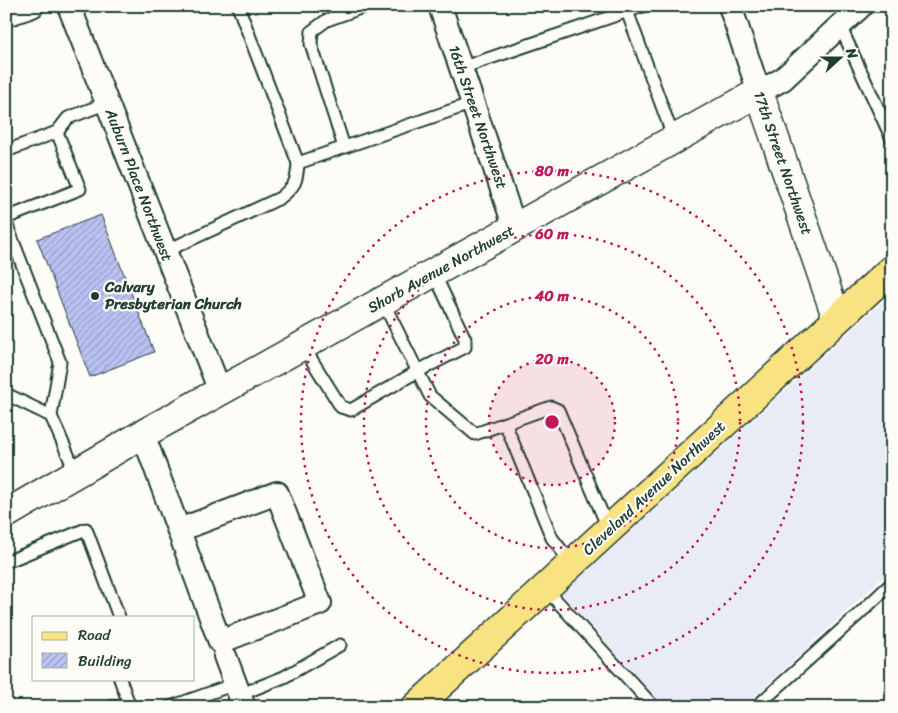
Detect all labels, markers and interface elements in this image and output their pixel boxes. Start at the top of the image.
north arrow [816,32,866,82]
street label: 16th Street Northwest [441,42,515,193]
text: N [838,44,865,63]
street label: 17th Street Northwest [746,88,820,239]
street label: Auburn Place Northwest [97,104,180,266]
text: 80 m [534,158,569,184]
street label: Shorb Avenue Northwest [363,217,520,320]
text: 60 m [534,221,569,247]
place label: Calvary Presbyterian Church [104,274,242,317]
text: 40 m [534,283,570,309]
marker: Calvary Presbyterian Church [89,290,101,302]
text: 20 m [534,346,569,372]
centre of rings [543,413,561,431]
street label: Cleveland Avenue Northwest [576,414,732,562]
legend [32,616,195,680]
text: Road [78,622,111,648]
text: Building [78,648,132,674]

